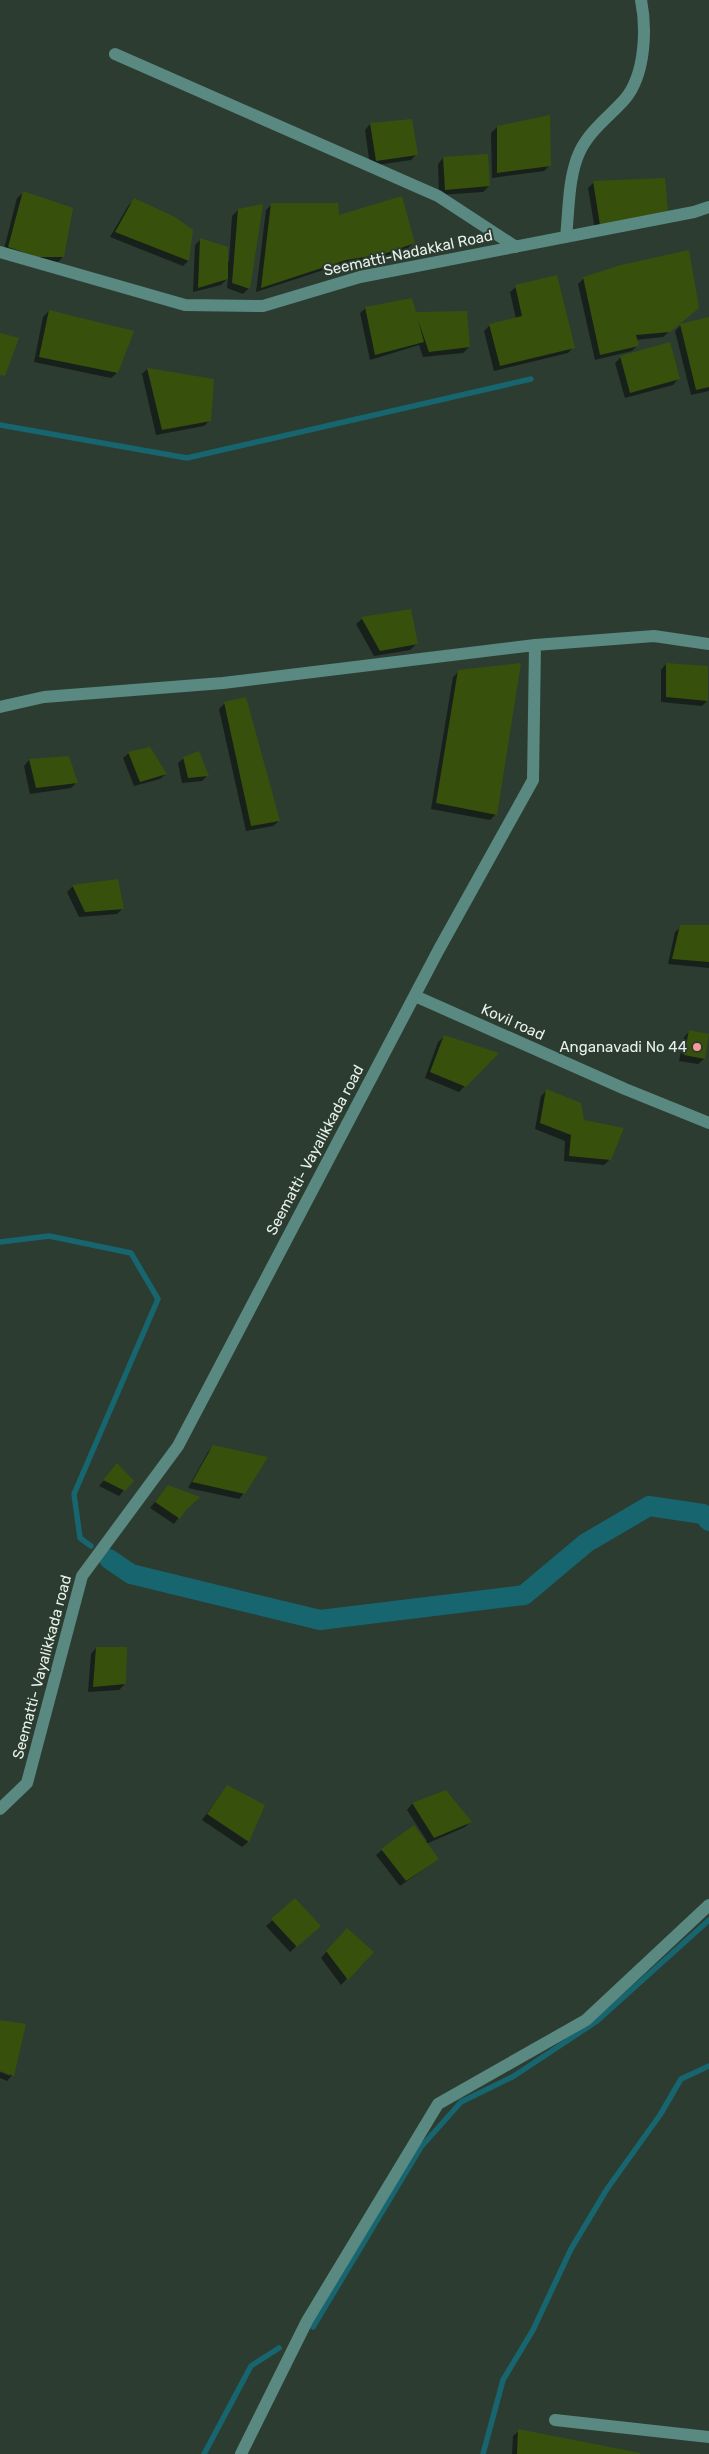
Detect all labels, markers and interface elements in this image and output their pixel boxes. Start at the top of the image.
street label: Seematti-Nadakkal Road [322,226,494,280]
street label: Kovil road [478,1000,548,1044]
place label: Anganavadi No 44 [560,1038,687,1056]
marker: Anganavadi No 44 [691,1041,703,1053]
street label: Seematti- Vayalikkada road [262,1062,368,1238]
street label: Seematti- Vayalikkada road [9,1573,75,1761]

